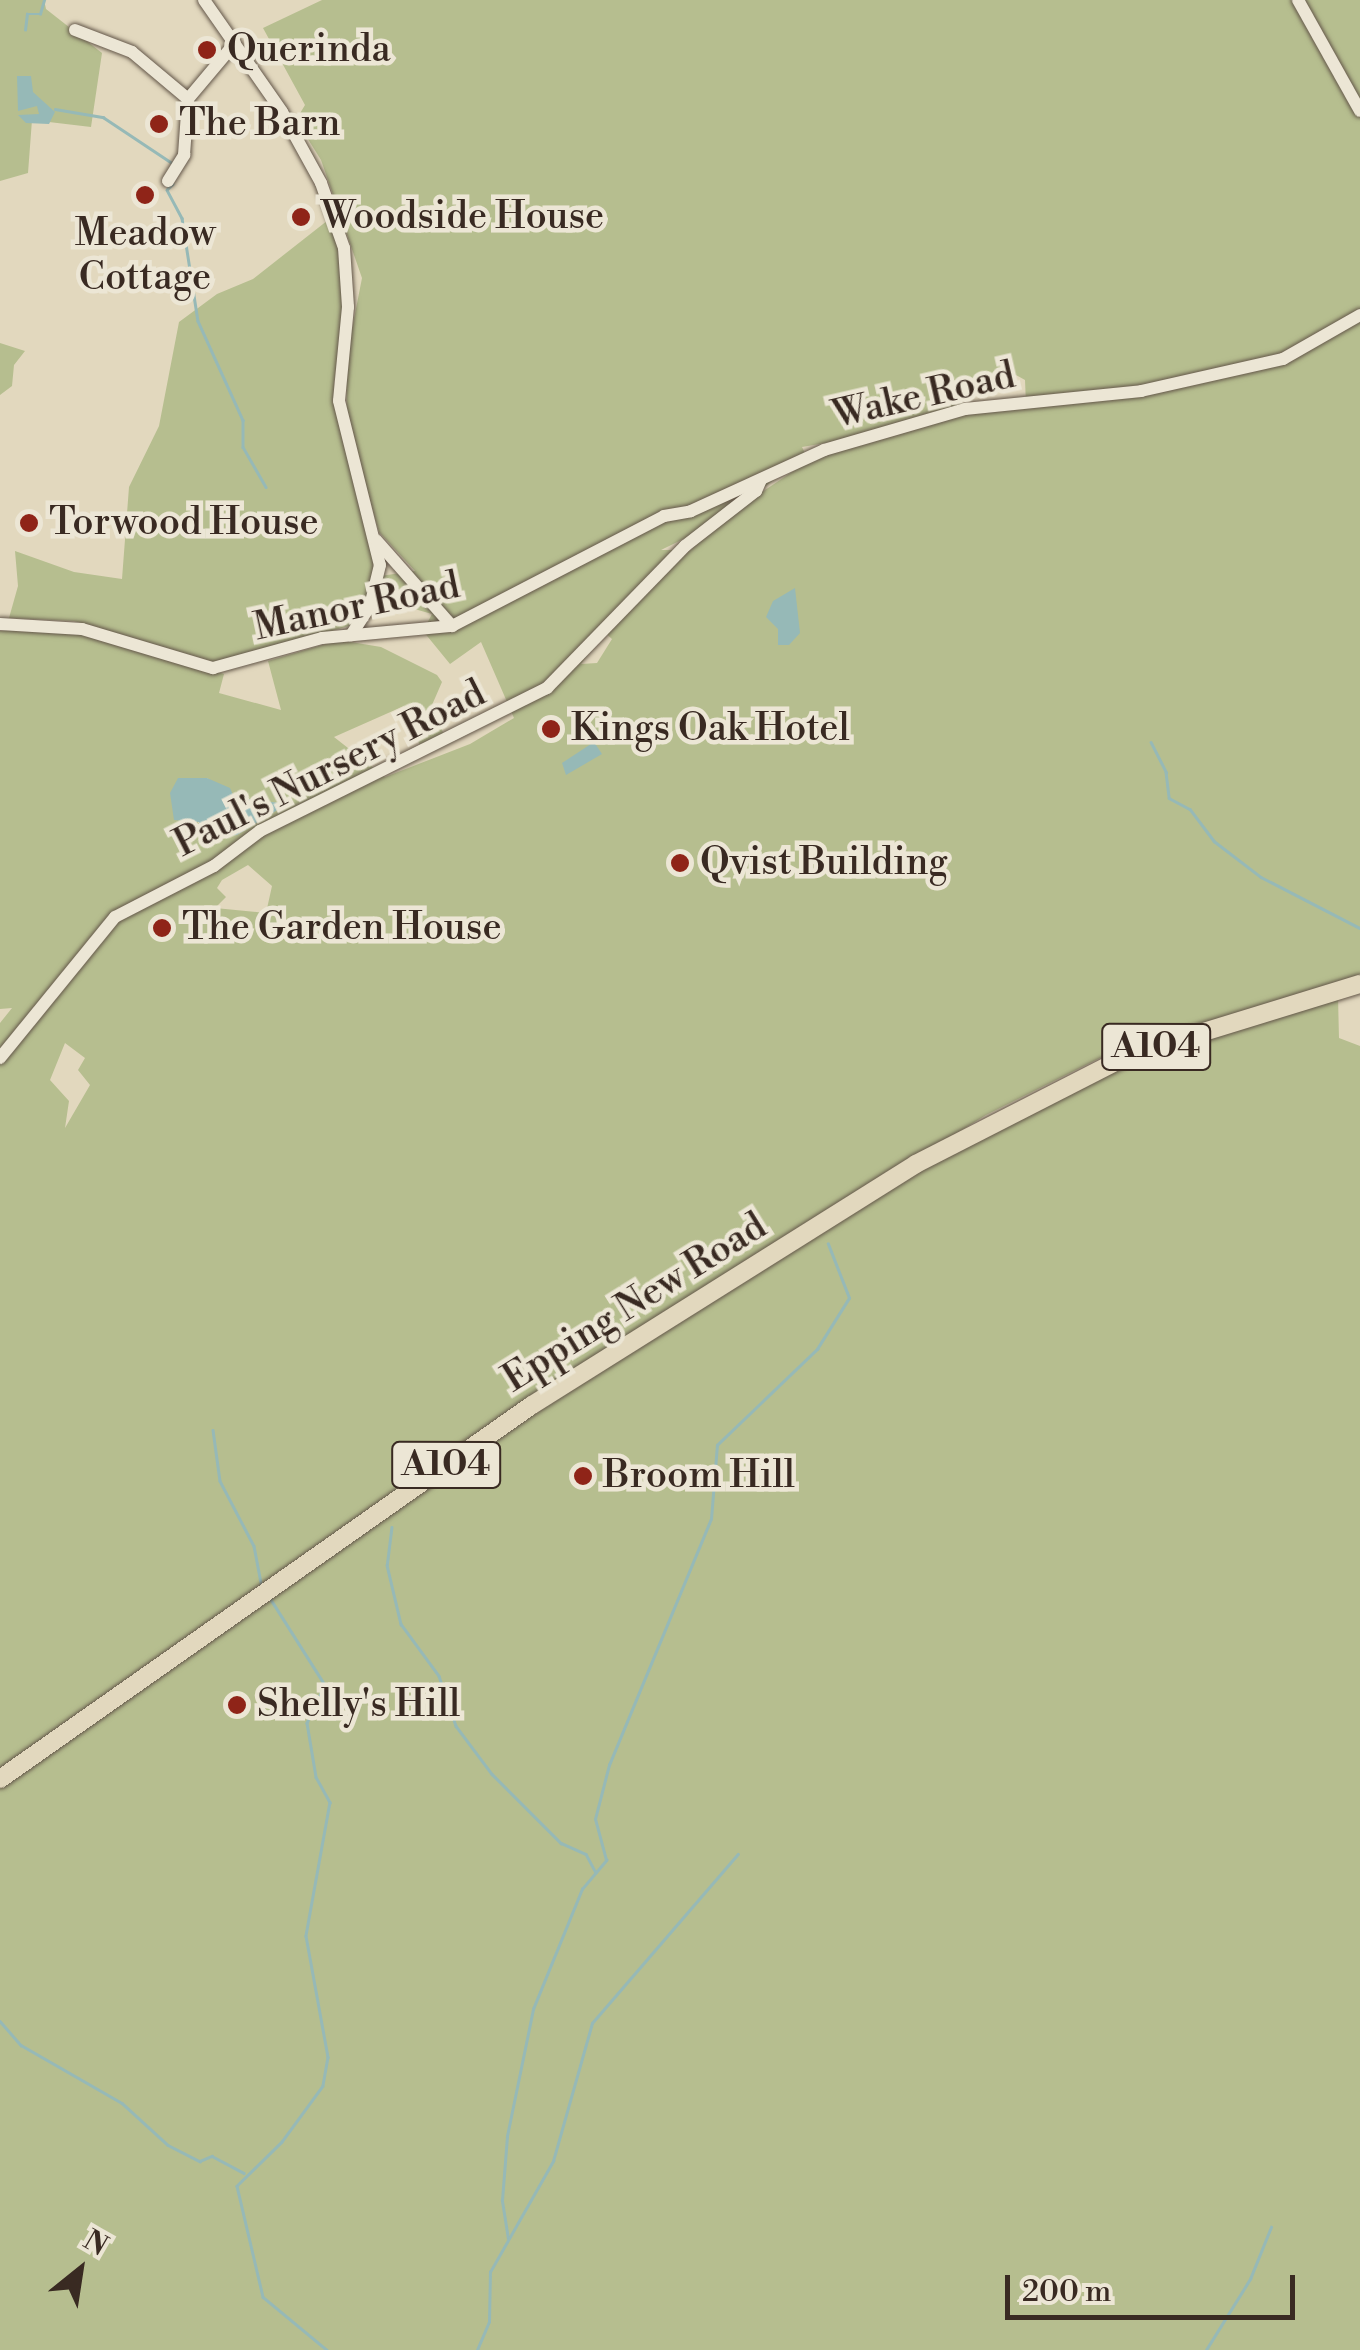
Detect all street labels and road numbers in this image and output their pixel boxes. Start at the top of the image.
street label: Wake Road [828,353,1020,439]
street label: Manor Road [250,563,464,651]
street label: Paul's Nursery Road [167,671,493,867]
road number: A104 [1101,1017,1211,1077]
street label: Epping New Road [495,1204,775,1402]
road number: A104 [391,1435,501,1495]

